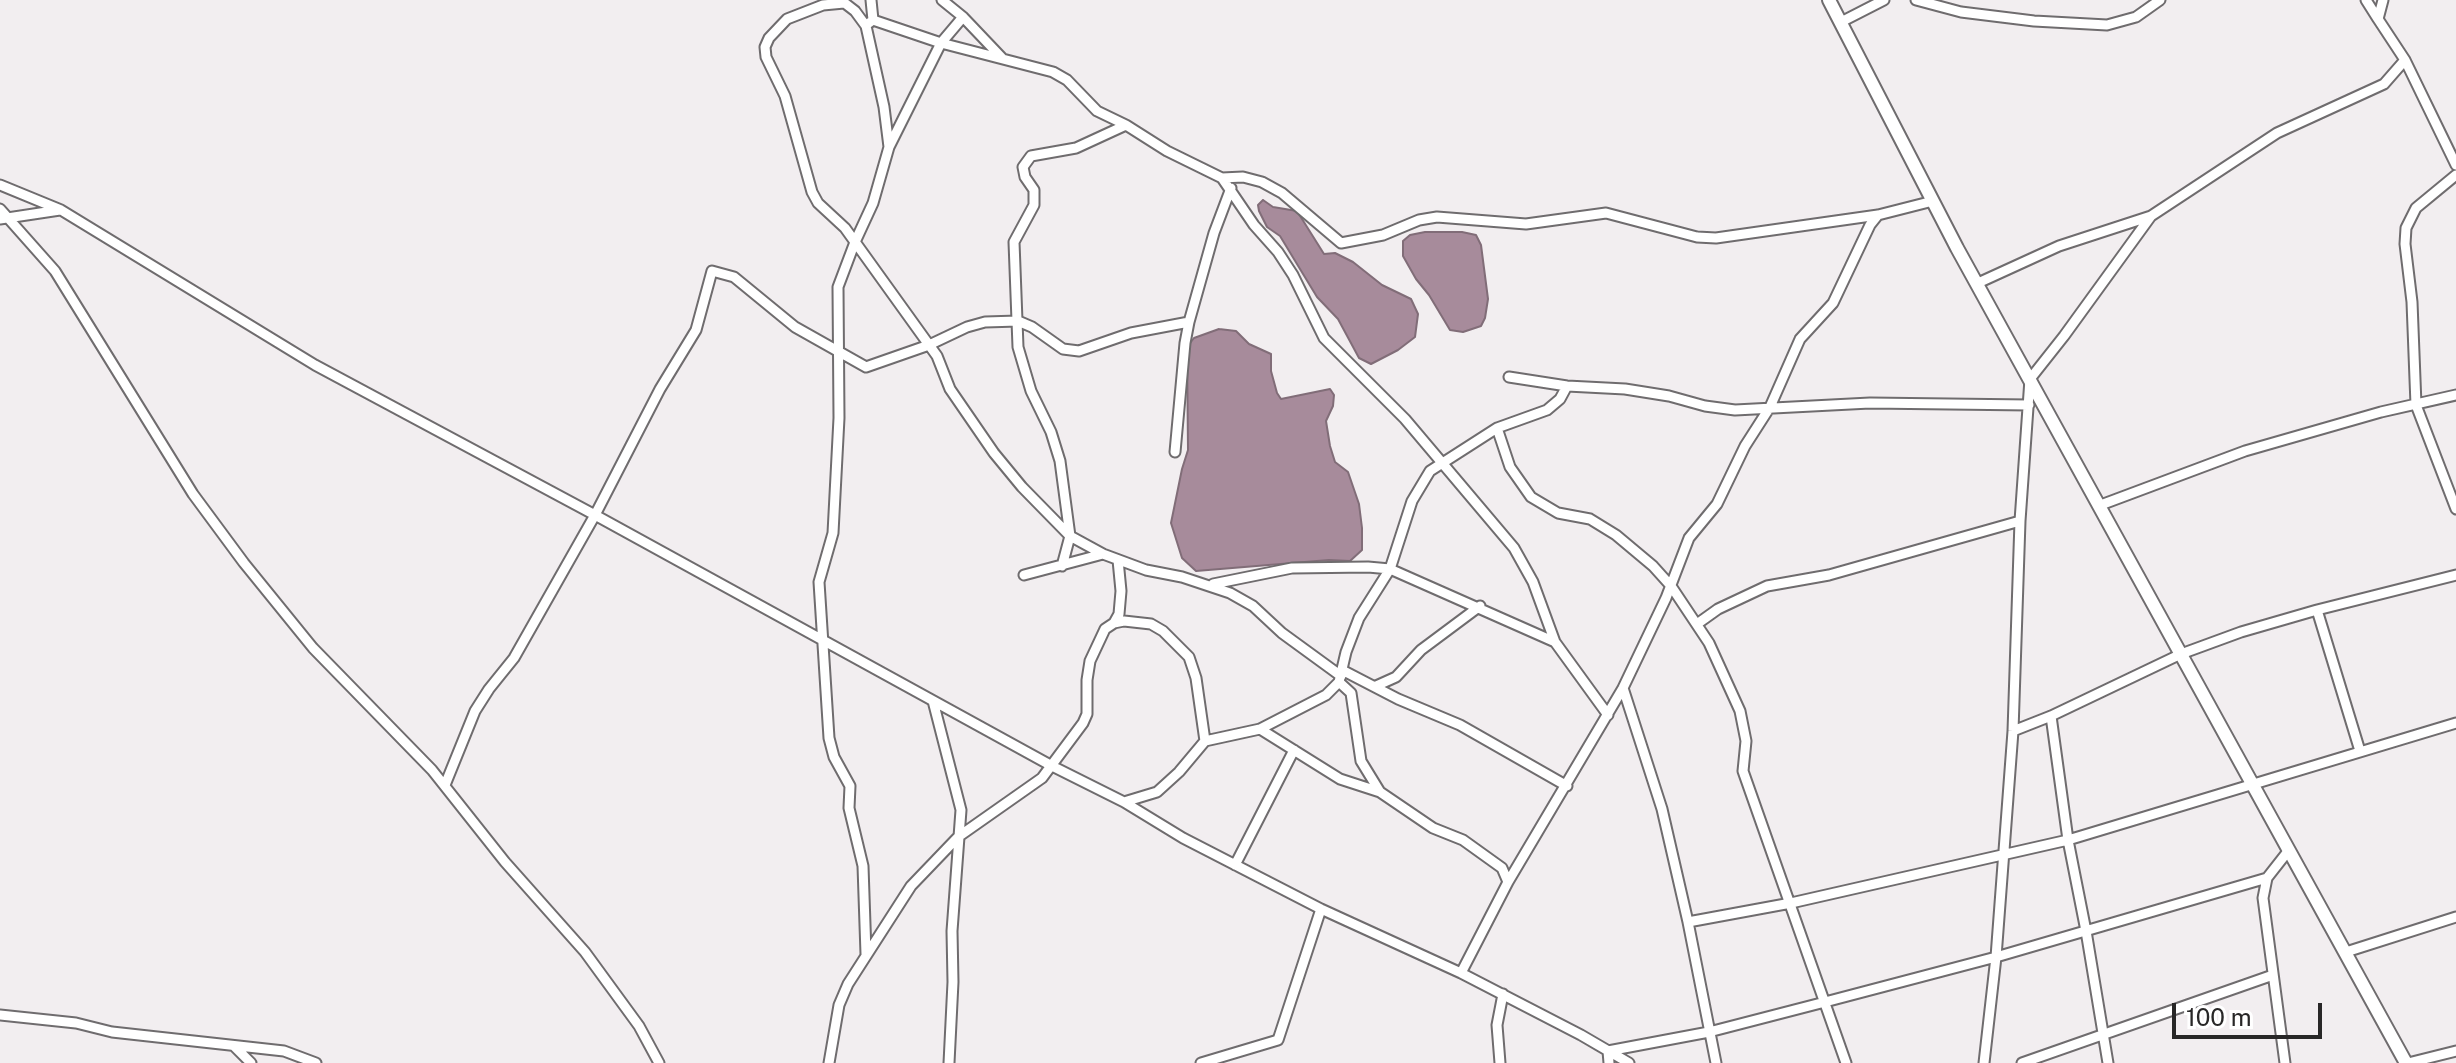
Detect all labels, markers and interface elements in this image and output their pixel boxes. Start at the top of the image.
scale bar [2176,987,2326,1037]
text: 100 m [2186,1003,2252,1031]

